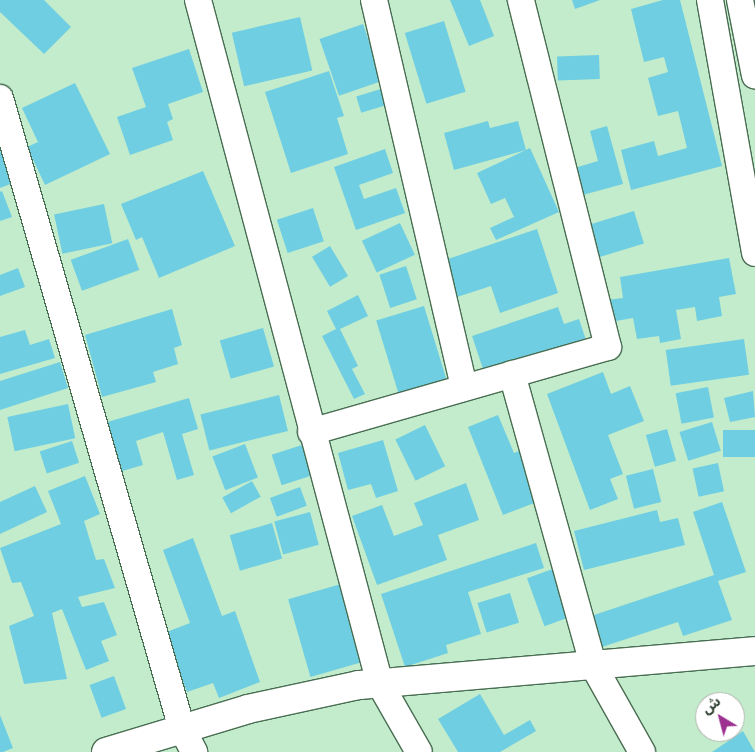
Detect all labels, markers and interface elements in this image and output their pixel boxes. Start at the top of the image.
north arrow [695,692,745,742]
text: ش [699,694,723,717]

